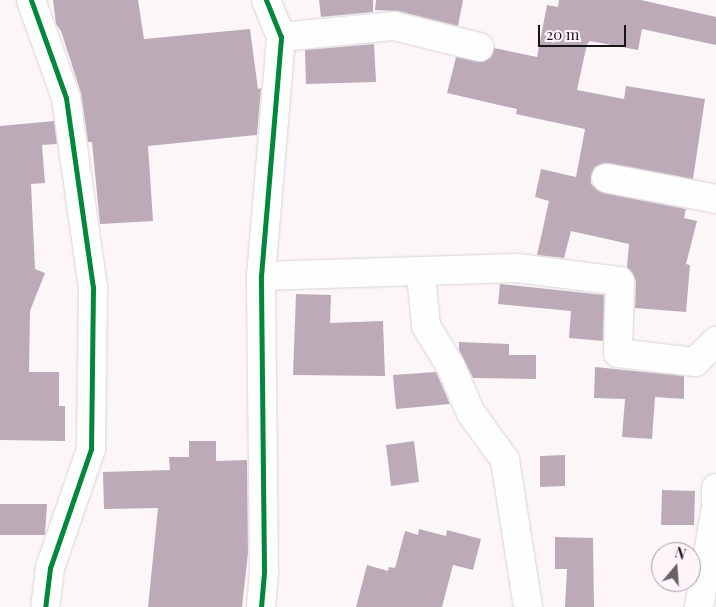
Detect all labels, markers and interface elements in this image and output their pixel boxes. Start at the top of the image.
scale bar [541,15,628,47]
text: 20 m [546,24,579,44]
north arrow [651,542,701,592]
text: N [673,543,688,564]

